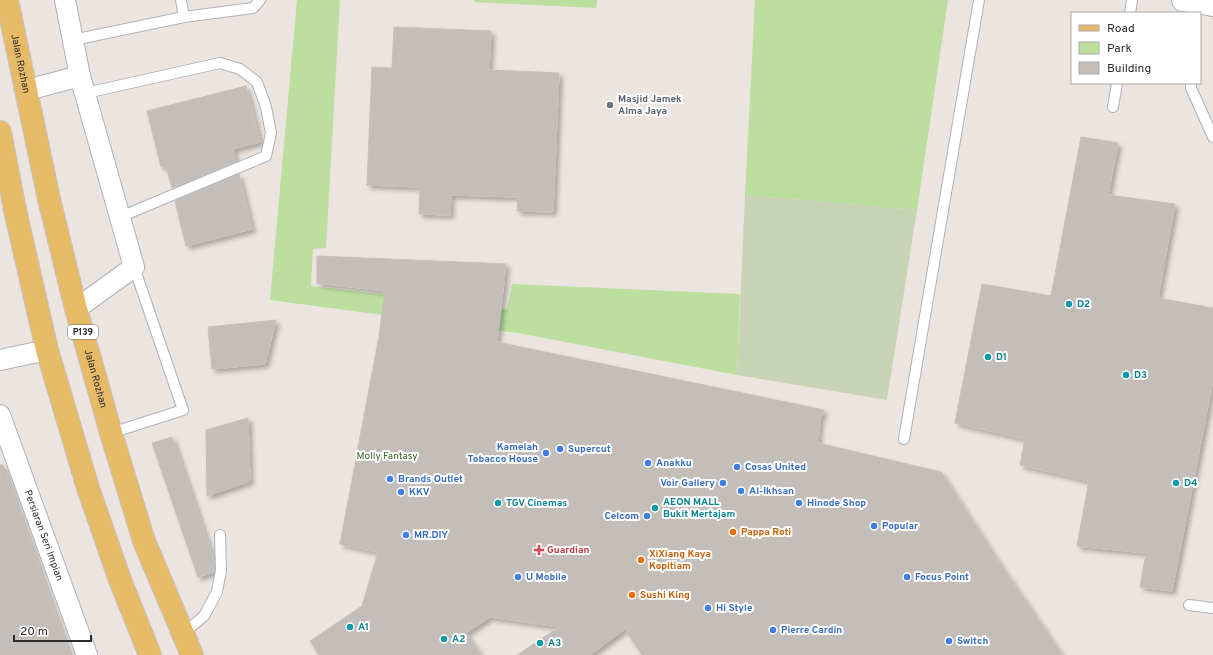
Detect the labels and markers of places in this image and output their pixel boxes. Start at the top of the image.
place label: Masjid Jamek Alma Jaya [618,93,682,118]
marker: Masjid Jamek Alma Jaya [605,100,615,110]
place label: D2 [1077,298,1090,311]
marker: D2 [1064,299,1074,309]
place label: D1 [996,351,1007,364]
marker: D1 [983,352,993,362]
place label: D3 [1134,369,1147,382]
marker: D3 [1121,370,1131,380]
place label: Kamelah Tobacco House [468,441,538,466]
place label: Supercut [568,443,611,456]
marker: Supercut [555,444,565,454]
marker: Kamelah Tobacco House [541,448,551,458]
place label: Anakku [656,457,692,470]
marker: Anakku [643,458,653,468]
place label: Cosas United [745,461,806,474]
marker: Cosas United [732,462,742,472]
place label: Brands Outlet [398,473,463,486]
marker: Brands Outlet [385,474,395,484]
place label: Voir Gallery [660,477,715,490]
place label: D4 [1184,477,1198,490]
marker: Voir Gallery [718,478,728,488]
marker: D4 [1171,478,1181,488]
place label: Al-Ikhsan [749,485,794,498]
place label: KKV [409,486,430,499]
marker: Al-Ikhsan [736,486,746,496]
marker: KKV [396,487,406,497]
place label: AEON MALL Bukit Mertajam [663,496,735,521]
place label: TGV Cinemas [506,497,567,510]
place label: Hinode Shop [807,497,866,510]
marker: TGV Cinemas [493,498,503,508]
marker: Hinode Shop [794,498,804,508]
marker: AEON MALL Bukit Mertajam [650,503,660,513]
place label: Celcom [604,510,639,523]
marker: Celcom [642,511,652,521]
place label: Popular [882,520,919,533]
marker: Popular [869,521,879,531]
place label: Pappa Roti [741,526,791,539]
marker: Pappa Roti [728,527,738,537]
place label: MR.DIY [414,529,448,542]
marker: MR.DIY [401,530,411,540]
place label: Guardian [547,544,590,557]
marker: Guardian [534,545,544,555]
place label: XiXiang Kaya Kopitiam [649,548,711,573]
marker: XiXiang Kaya Kopitiam [636,555,646,565]
place label: U Mobile [526,571,567,584]
place label: Focus Point [915,571,969,584]
marker: U Mobile [513,572,523,582]
marker: Focus Point [902,572,912,582]
place label: Sushi King [640,589,690,602]
marker: Sushi King [627,590,637,600]
place label: Hi Style [716,602,753,615]
marker: Hi Style [703,603,713,613]
place label: A1 [358,621,369,634]
marker: A1 [345,622,355,632]
place label: Pierre Cardin [781,624,842,637]
marker: Pierre Cardin [768,625,778,635]
place label: A2 [452,633,465,646]
marker: A2 [439,634,449,644]
place label: Switch [957,635,988,648]
marker: Switch [944,636,954,646]
place label: A3 [548,637,561,650]
marker: A3 [535,638,545,648]

